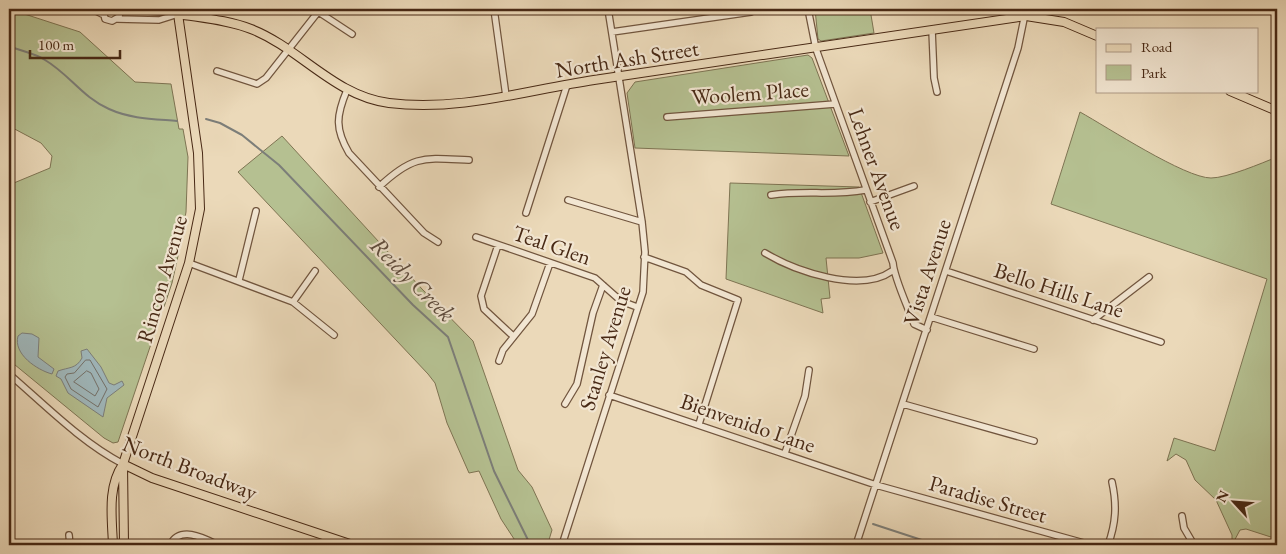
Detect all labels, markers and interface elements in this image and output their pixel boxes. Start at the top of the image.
scale bar [30,28,120,60]
legend [1096,28,1258,92]
street label: North Ash Street [553,33,701,85]
text: 100 m [38,35,75,54]
text: Road [1141,37,1173,56]
text: Park [1141,63,1168,82]
street label: Woolem Place [690,74,810,112]
street label: Lehner Avenue [842,104,913,234]
street label: Rincon Avenue [130,212,194,346]
street label: Vista Avenue [896,215,958,329]
street label: Teal Glen [509,218,595,272]
water label: Reidy Creek [363,229,463,329]
street label: Bello Hills Lane [991,255,1128,325]
street label: Stanley Avenue [572,282,638,414]
street label: Bienvenido Lane [677,386,820,460]
street label: North Broadway [119,429,262,507]
street label: Paradise Street [926,468,1050,530]
north arrow [1208,476,1258,526]
text: N [1212,487,1233,505]

